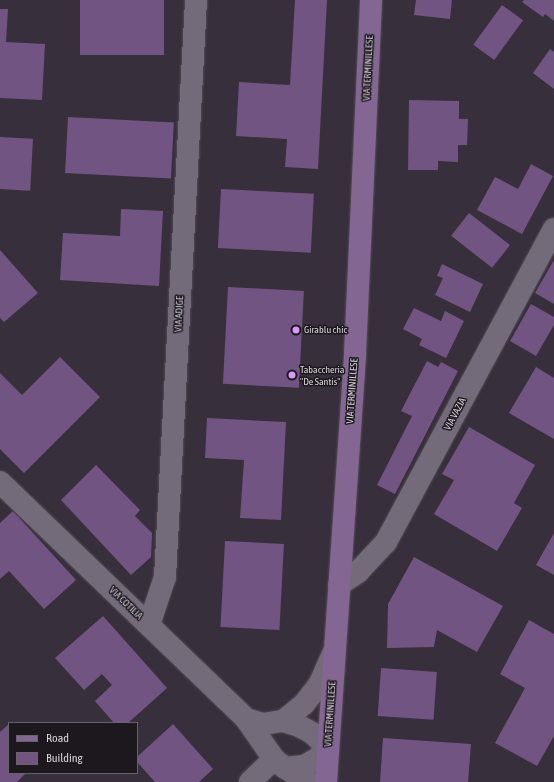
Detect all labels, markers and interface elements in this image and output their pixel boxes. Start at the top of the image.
street label: VIA TERMINILLESE [360,35,376,101]
street label: VIA ADIGE [172,296,186,332]
place label: Girablu chic [304,324,347,336]
marker: Girablu chic [291,325,301,335]
street label: VIA TERMINILLESE [344,358,360,424]
place label: Tabaccheria "De Santis" [300,363,344,386]
marker: Tabaccheria "De Santis" [287,370,297,380]
street label: VIA VAZIA [441,396,469,432]
street label: VIA COTILIA [107,584,145,622]
street label: VIA TERMINILLESE [322,681,338,747]
legend [8,722,138,774]
text: Road [46,731,69,745]
text: Building [46,751,83,765]

